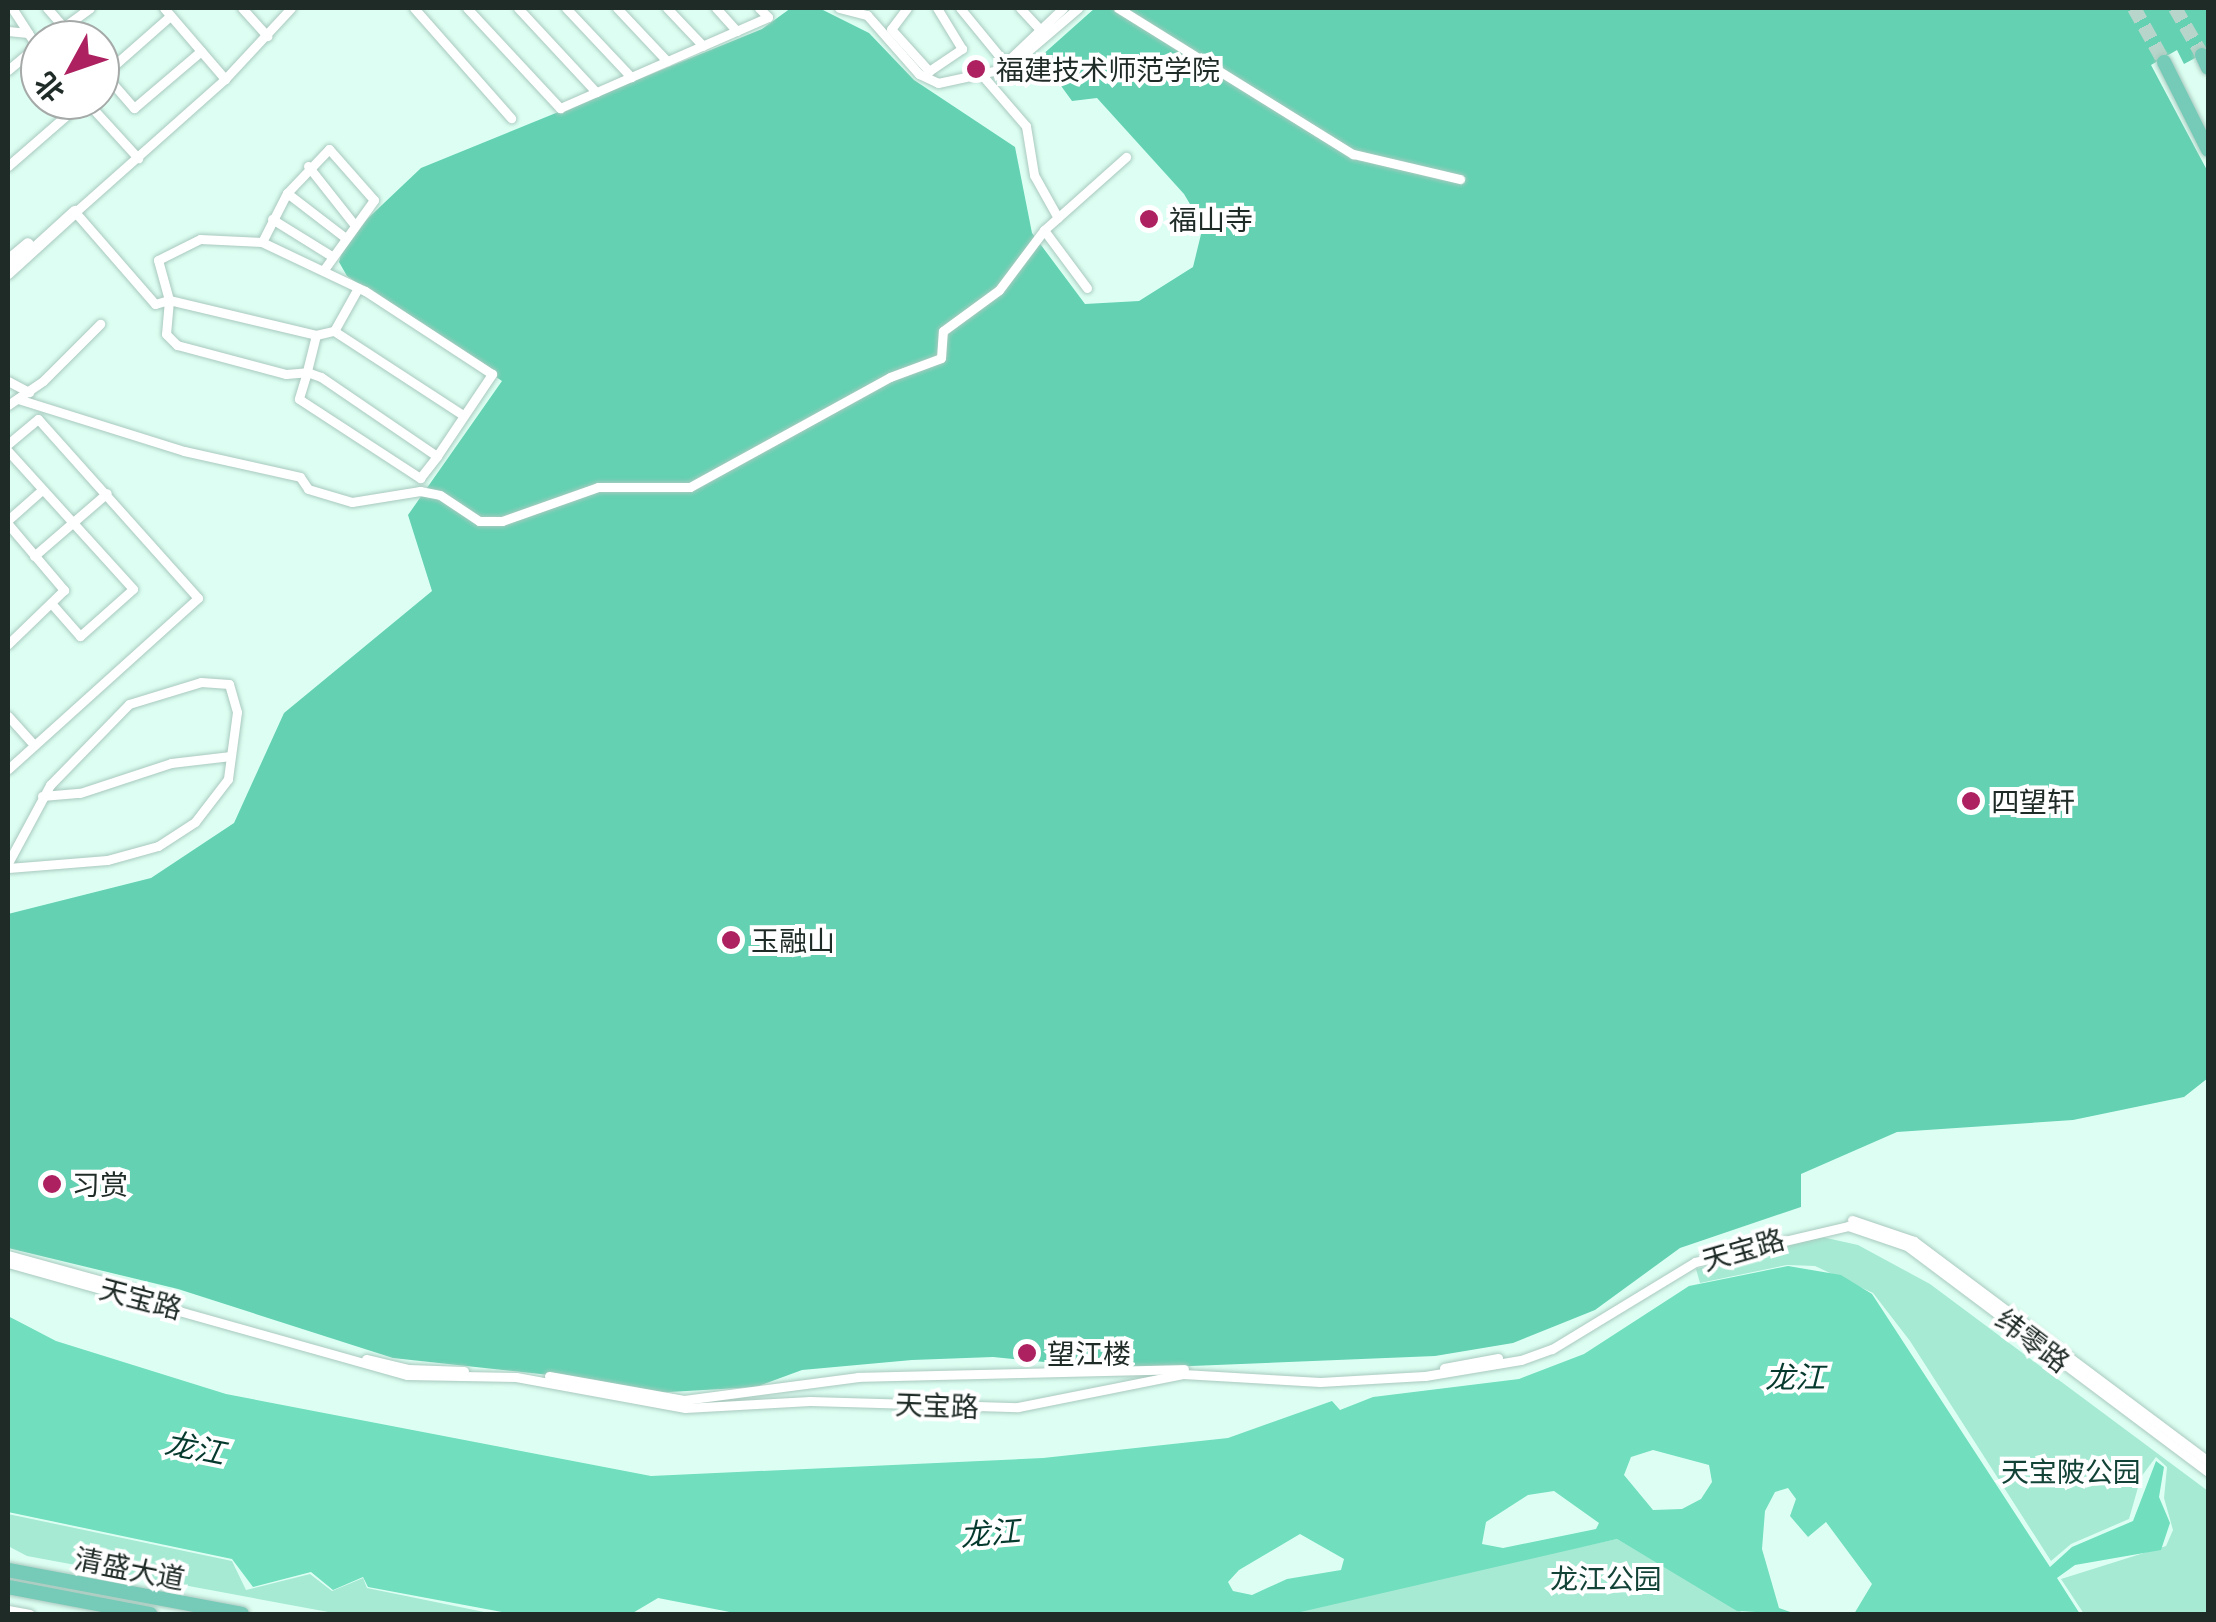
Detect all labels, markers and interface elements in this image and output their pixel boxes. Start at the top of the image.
north arrow [20,20,120,120]
place label: 福建技术师范学院 [996,52,1220,86]
marker: 福建技术师范学院 [965,58,987,80]
text: 北 [25,65,72,111]
place label: 福山寺 [1169,202,1253,236]
marker: 福山寺 [1138,208,1160,230]
place label: 四望轩 [1991,784,2075,818]
marker: 四望轩 [1960,790,1982,812]
place label: 玉融山 [751,923,835,957]
marker: 玉融山 [720,929,742,951]
place label: 习赏 [72,1167,128,1201]
marker: 习赏 [41,1173,63,1195]
street label: 天宝路 [1698,1221,1788,1277]
street label: 天宝路 [96,1271,186,1325]
street label: 纬零路 [1989,1301,2077,1379]
place label: 望江楼 [1047,1336,1131,1370]
marker: 望江楼 [1016,1342,1038,1364]
water label: 龙江 [1765,1359,1825,1395]
street label: 天宝路 [894,1387,980,1423]
water label: 龙江 [162,1425,228,1471]
park label: 天宝陂公园 [2001,1454,2141,1488]
water label: 龙江 [959,1512,1021,1554]
street label: 清盛大道 [72,1541,188,1595]
park label: 龙江公园 [1550,1561,1662,1595]

